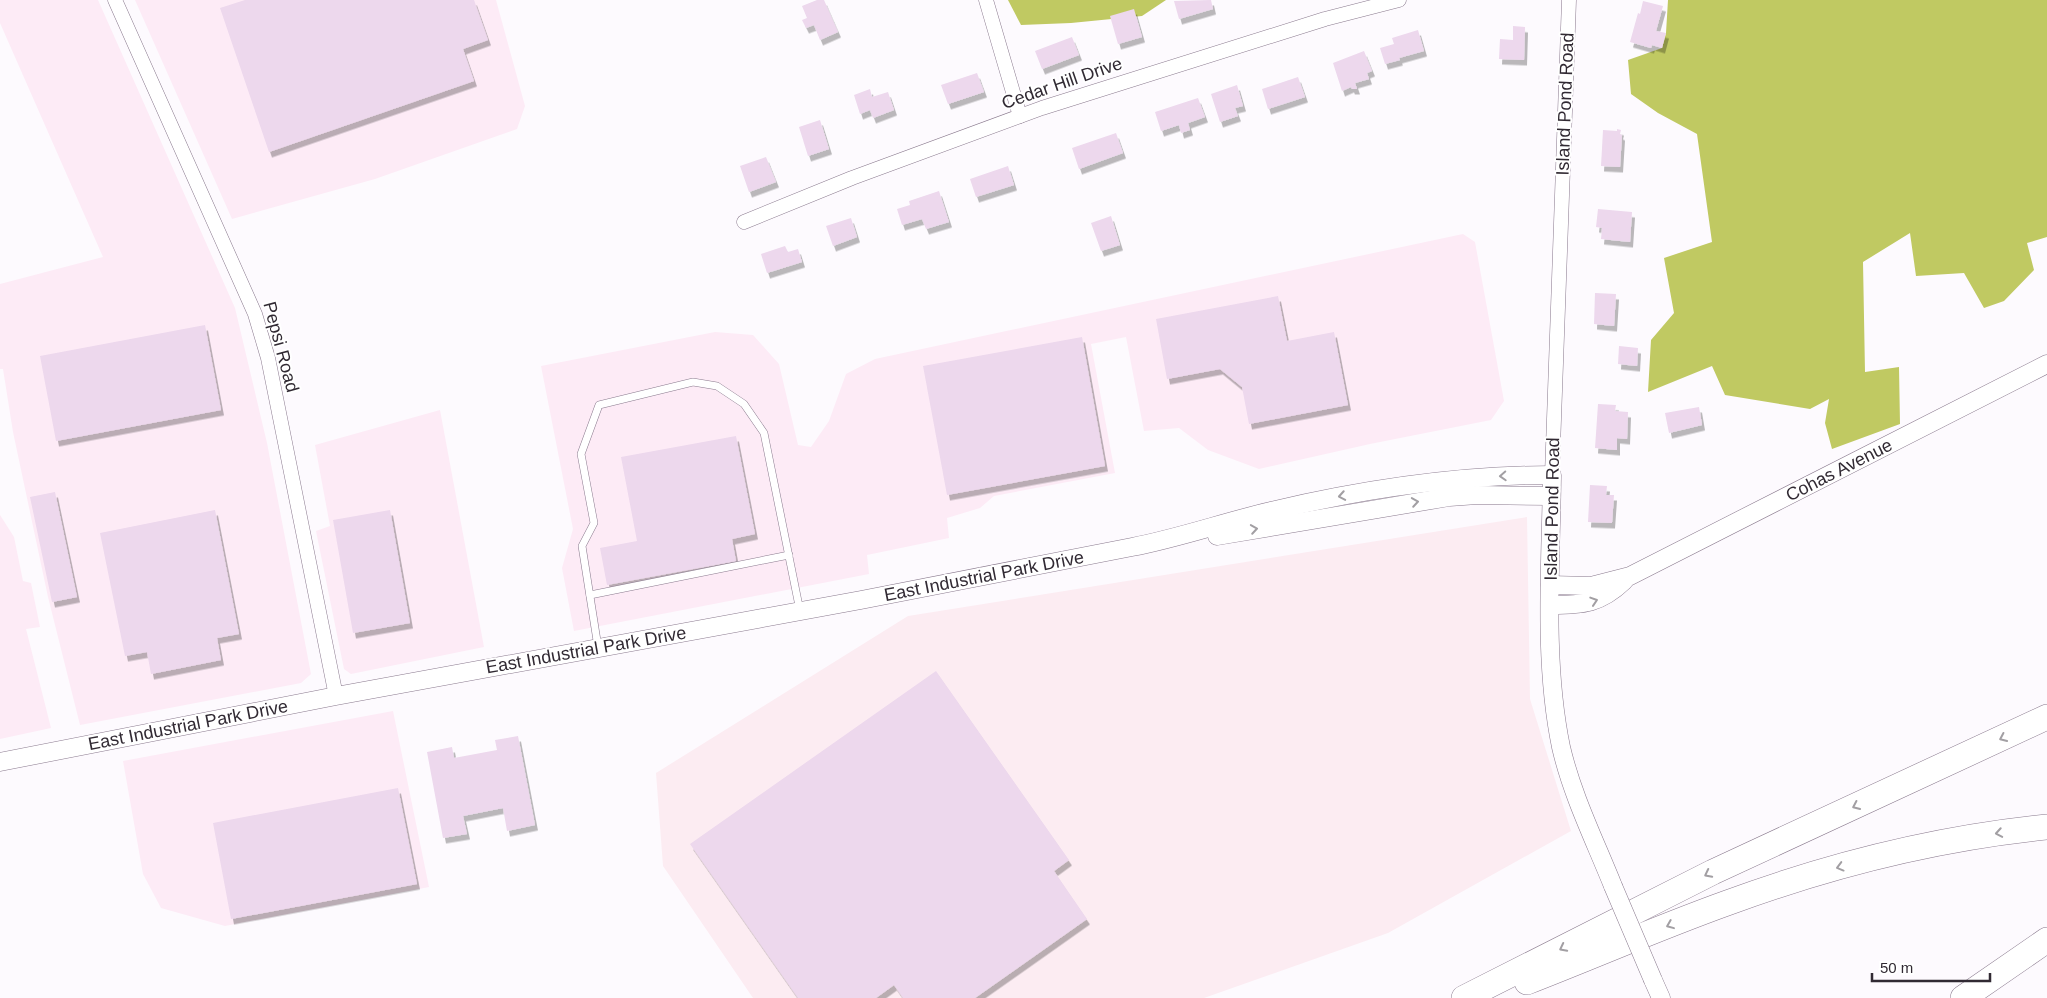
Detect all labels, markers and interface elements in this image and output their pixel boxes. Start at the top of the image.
street label: Island Pond Road [1553,32,1577,176]
street label: Cedar Hill Drive [999,53,1125,113]
street label: Pepsi Road [259,299,303,395]
street label: Cohas Avenue [1782,435,1896,505]
street label: Island Pond Road [1541,437,1563,581]
one-way arrow [1499,470,1507,481]
one-way arrow [1338,490,1346,500]
one-way arrow [1410,498,1419,508]
one-way arrow [1250,525,1259,535]
street label: East Industrial Park Drive [882,547,1086,605]
one-way arrow [1590,597,1598,607]
street label: East Industrial Park Drive [484,623,688,677]
street label: East Industrial Park Drive [86,696,290,754]
one-way arrow [1999,732,2008,742]
one-way arrow [1852,800,1861,811]
one-way arrow [1994,827,2003,837]
one-way arrow [1836,862,1844,872]
one-way arrow [1704,868,1713,878]
one-way arrow [1666,919,1675,930]
one-way arrow [1559,942,1568,952]
scale bar [1872,950,1990,982]
text: 50 m [1880,959,1913,976]

